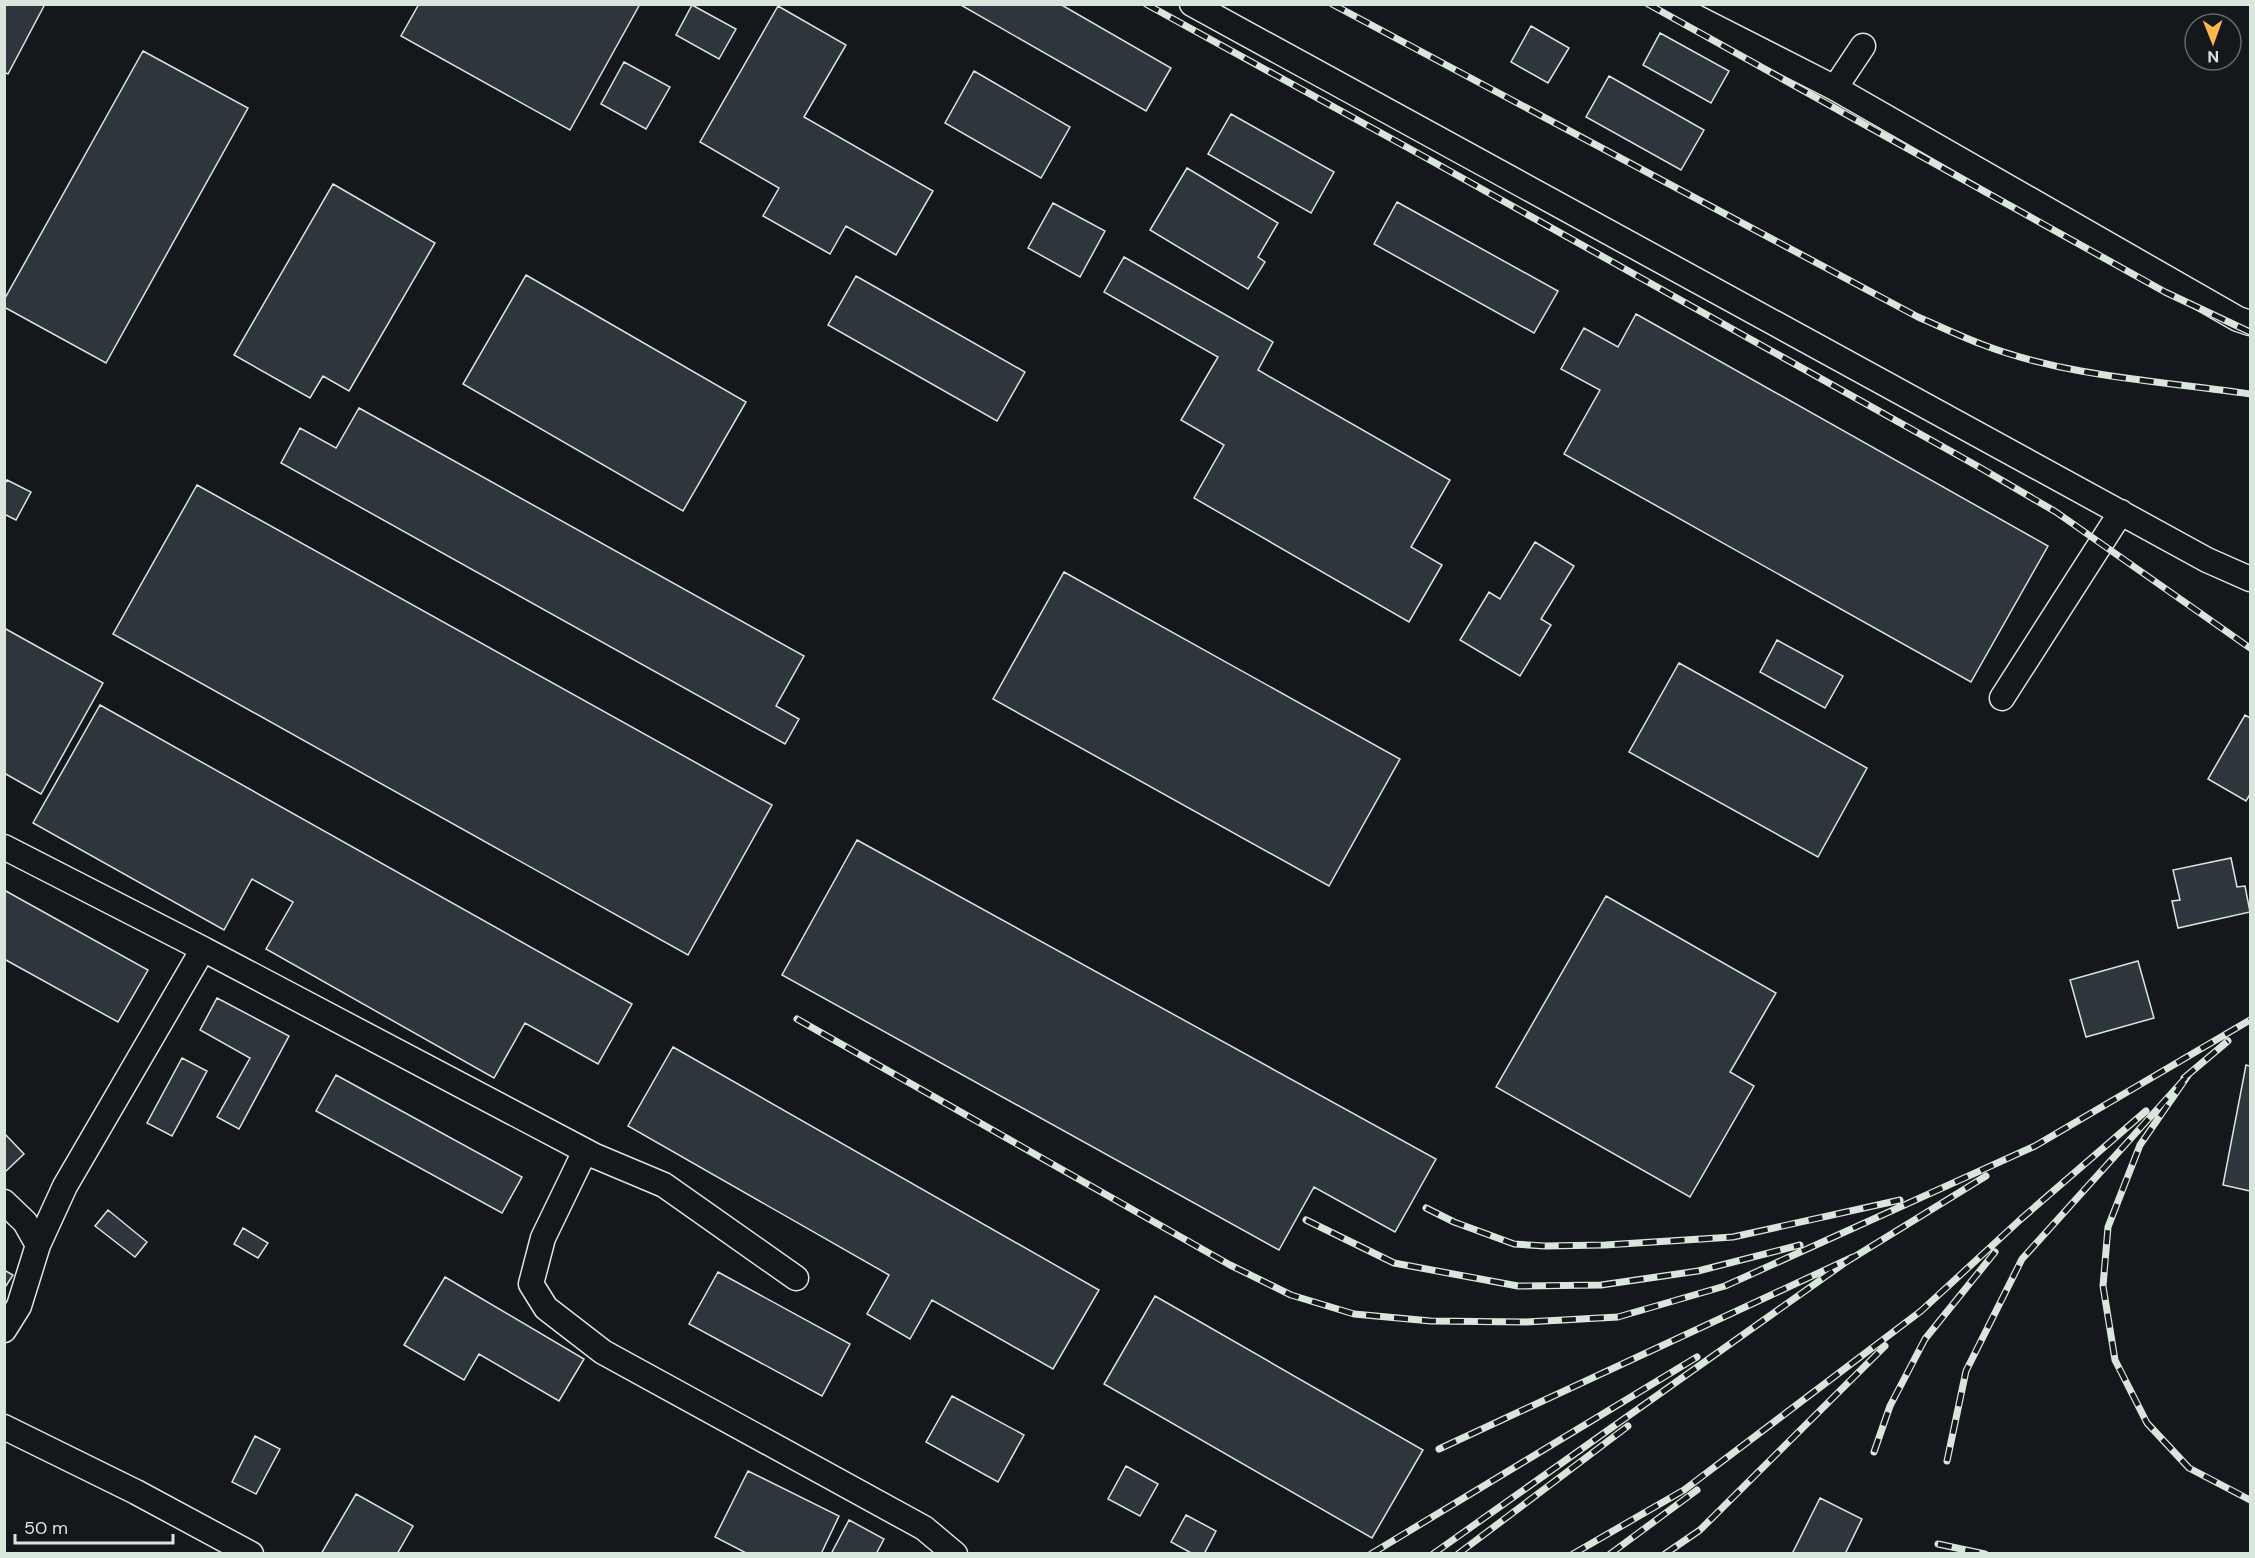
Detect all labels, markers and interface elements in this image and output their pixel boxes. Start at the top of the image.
north arrow [2183,12,2243,72]
text: N [2207,46,2219,67]
scale bar [15,1507,172,1545]
text: 50 m [24,1516,68,1540]

